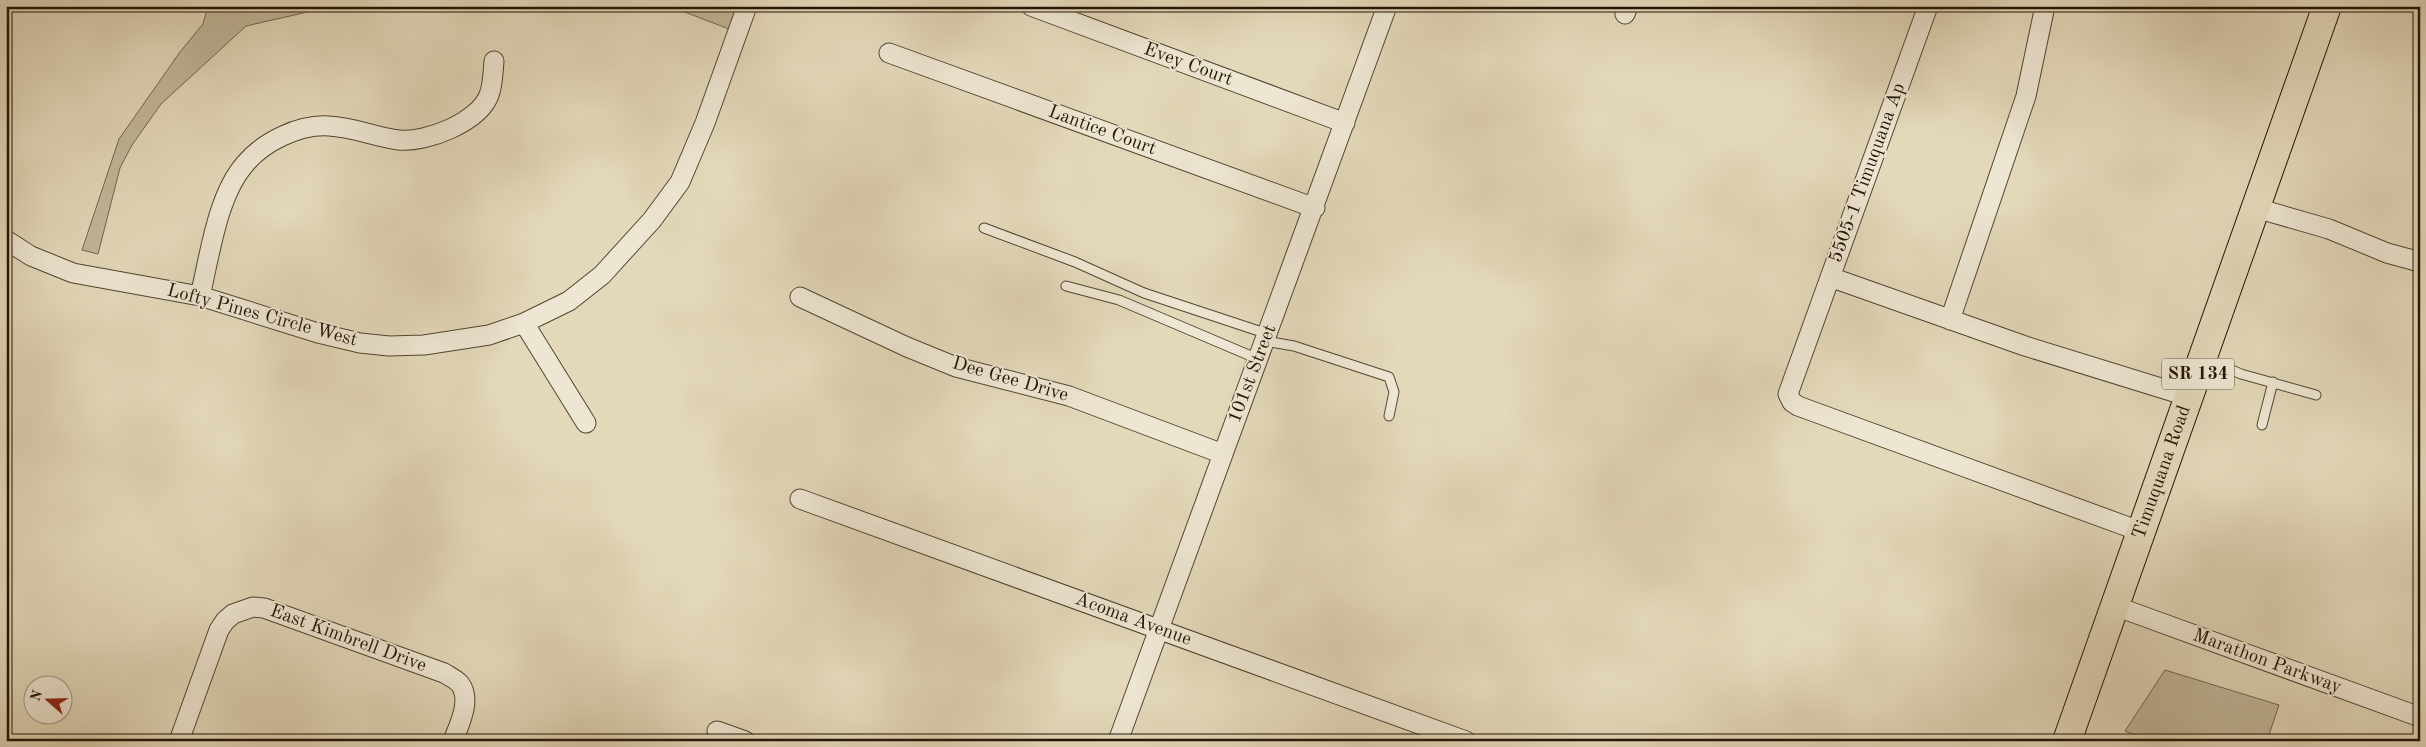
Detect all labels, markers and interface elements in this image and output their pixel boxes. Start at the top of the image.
street label: Evey Court [1141,40,1235,90]
street label: 5505-1 Timuquana Ap [1827,81,1909,265]
street label: Lantice Court [1046,103,1158,159]
street label: Lofty Pines Circle West [165,281,359,351]
street label: 101st Street [1226,322,1280,426]
street label: Dee Gee Drive [950,354,1070,406]
road number: SR 134 [2162,358,2234,389]
street label: Timuquana Road [2130,403,2194,542]
street label: Acoma Avenue [1072,590,1194,650]
street label: East Kimbrell Drive [267,602,429,676]
street label: Marathon Parkway [2190,626,2344,698]
north arrow [22,674,72,724]
text: N [28,688,45,703]

